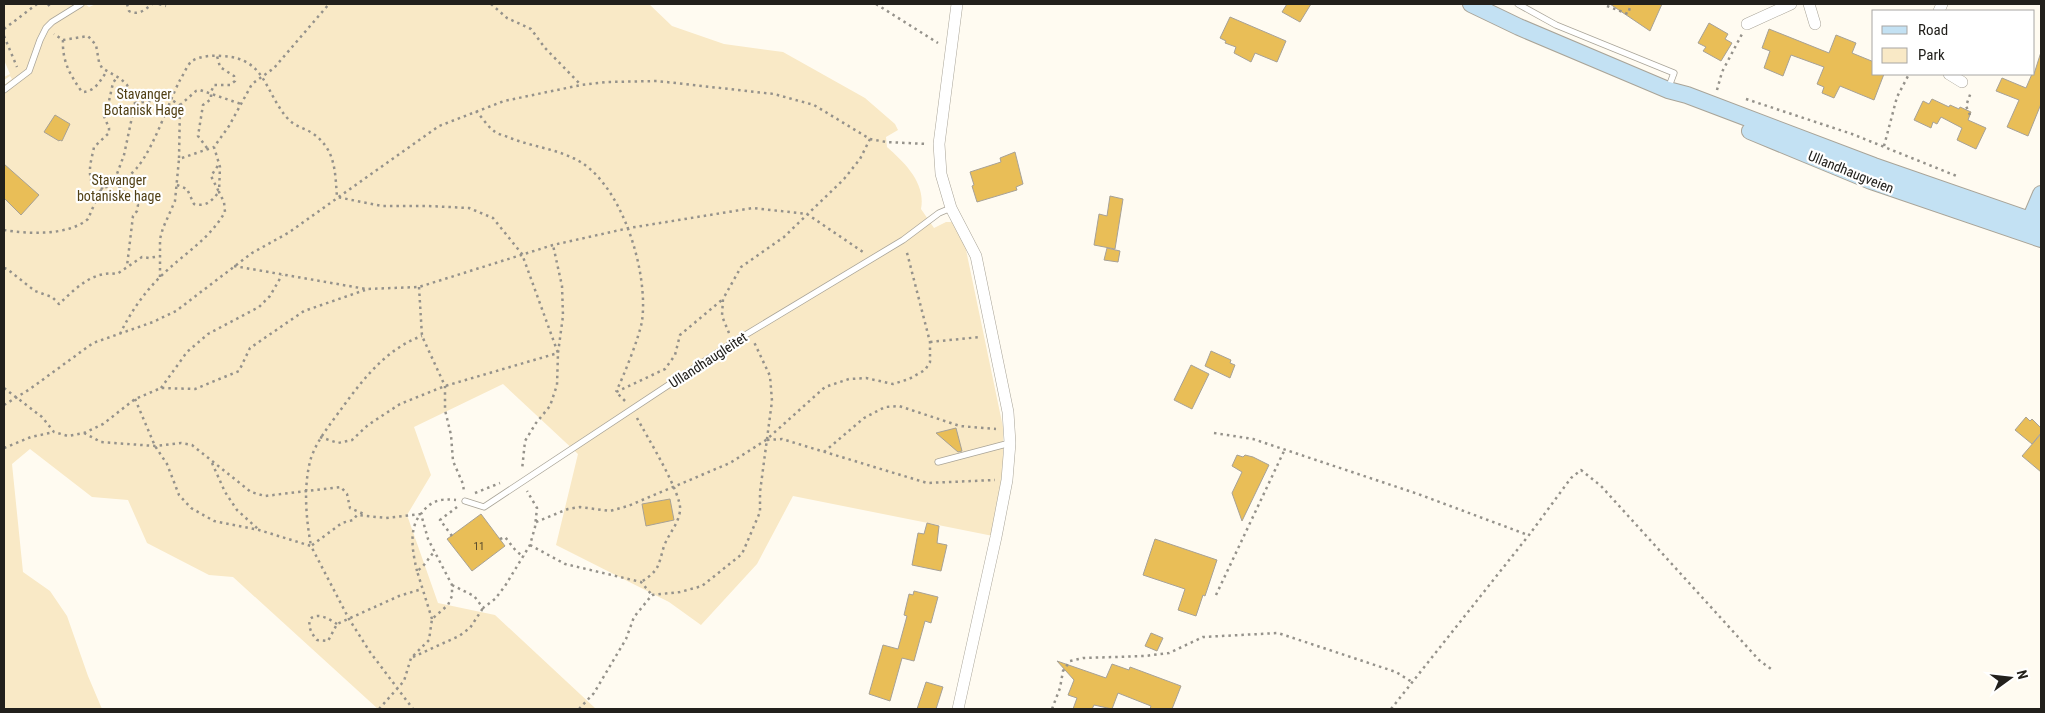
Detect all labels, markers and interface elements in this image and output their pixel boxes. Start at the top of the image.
legend [1872,10,2035,75]
text: Road [1918,21,1948,39]
text: Park [1918,46,1945,64]
park label: Stavanger Botanisk Hage [104,86,185,118]
street label: Ullandhaugveien [1806,148,1896,196]
park label: Stavanger botaniske hage [77,172,161,204]
street label: Ullandhaugleitet [666,329,750,391]
house number: 11 [474,540,484,553]
north arrow [1985,653,2035,703]
text: N [2014,668,2031,681]

